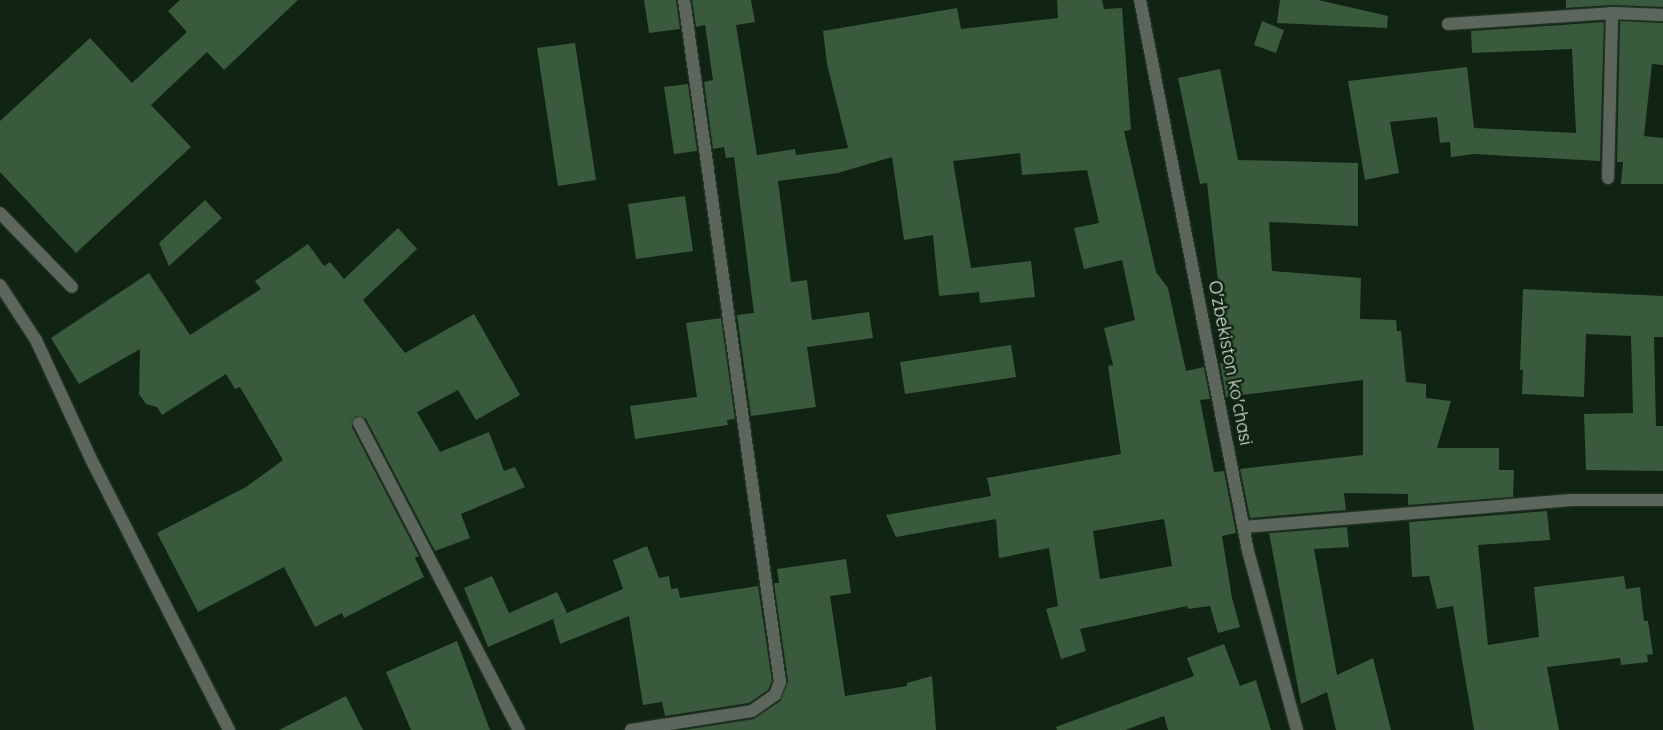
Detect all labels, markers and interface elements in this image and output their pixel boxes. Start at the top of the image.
street label: O'zbekiston ko'chasi [1203,279,1257,447]

